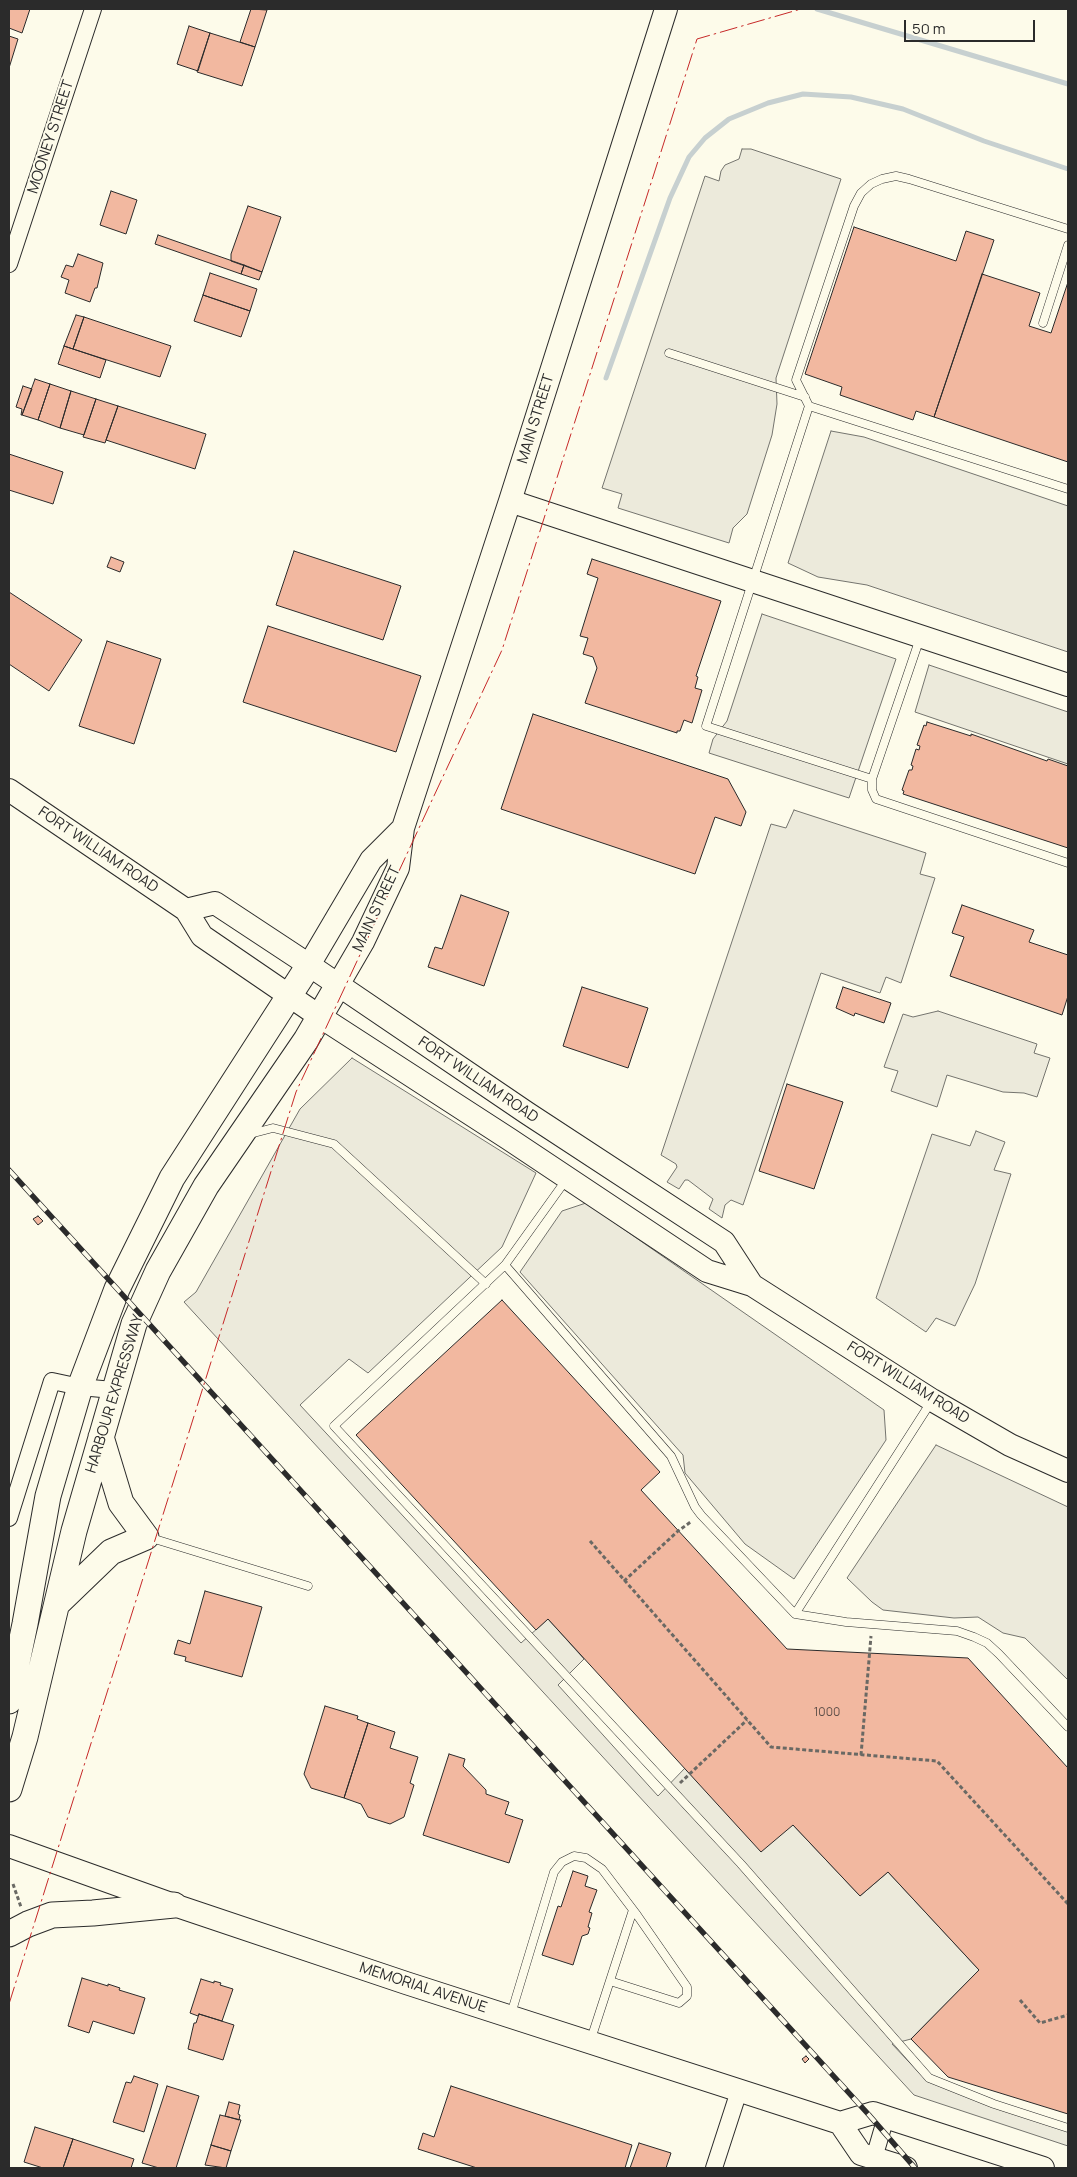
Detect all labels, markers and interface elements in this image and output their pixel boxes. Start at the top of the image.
scale bar [907,10,1038,42]
text: 50 m [912,18,946,39]
street label: MOONEY STREET [24,78,78,196]
street label: MAIN STREET [514,372,558,466]
street label: FORT WILLIAM ROAD [35,803,161,897]
street label: MAIN STREET [349,863,405,955]
street label: FORT WILLIAM ROAD [415,1033,541,1127]
street label: HARBOUR EXPRESSWAY [82,1313,148,1475]
street label: FORT WILLIAM ROAD [844,1338,972,1428]
house number: 1000 [814,1706,840,1720]
street label: MEMORIAL AVENUE [357,1959,489,2017]

